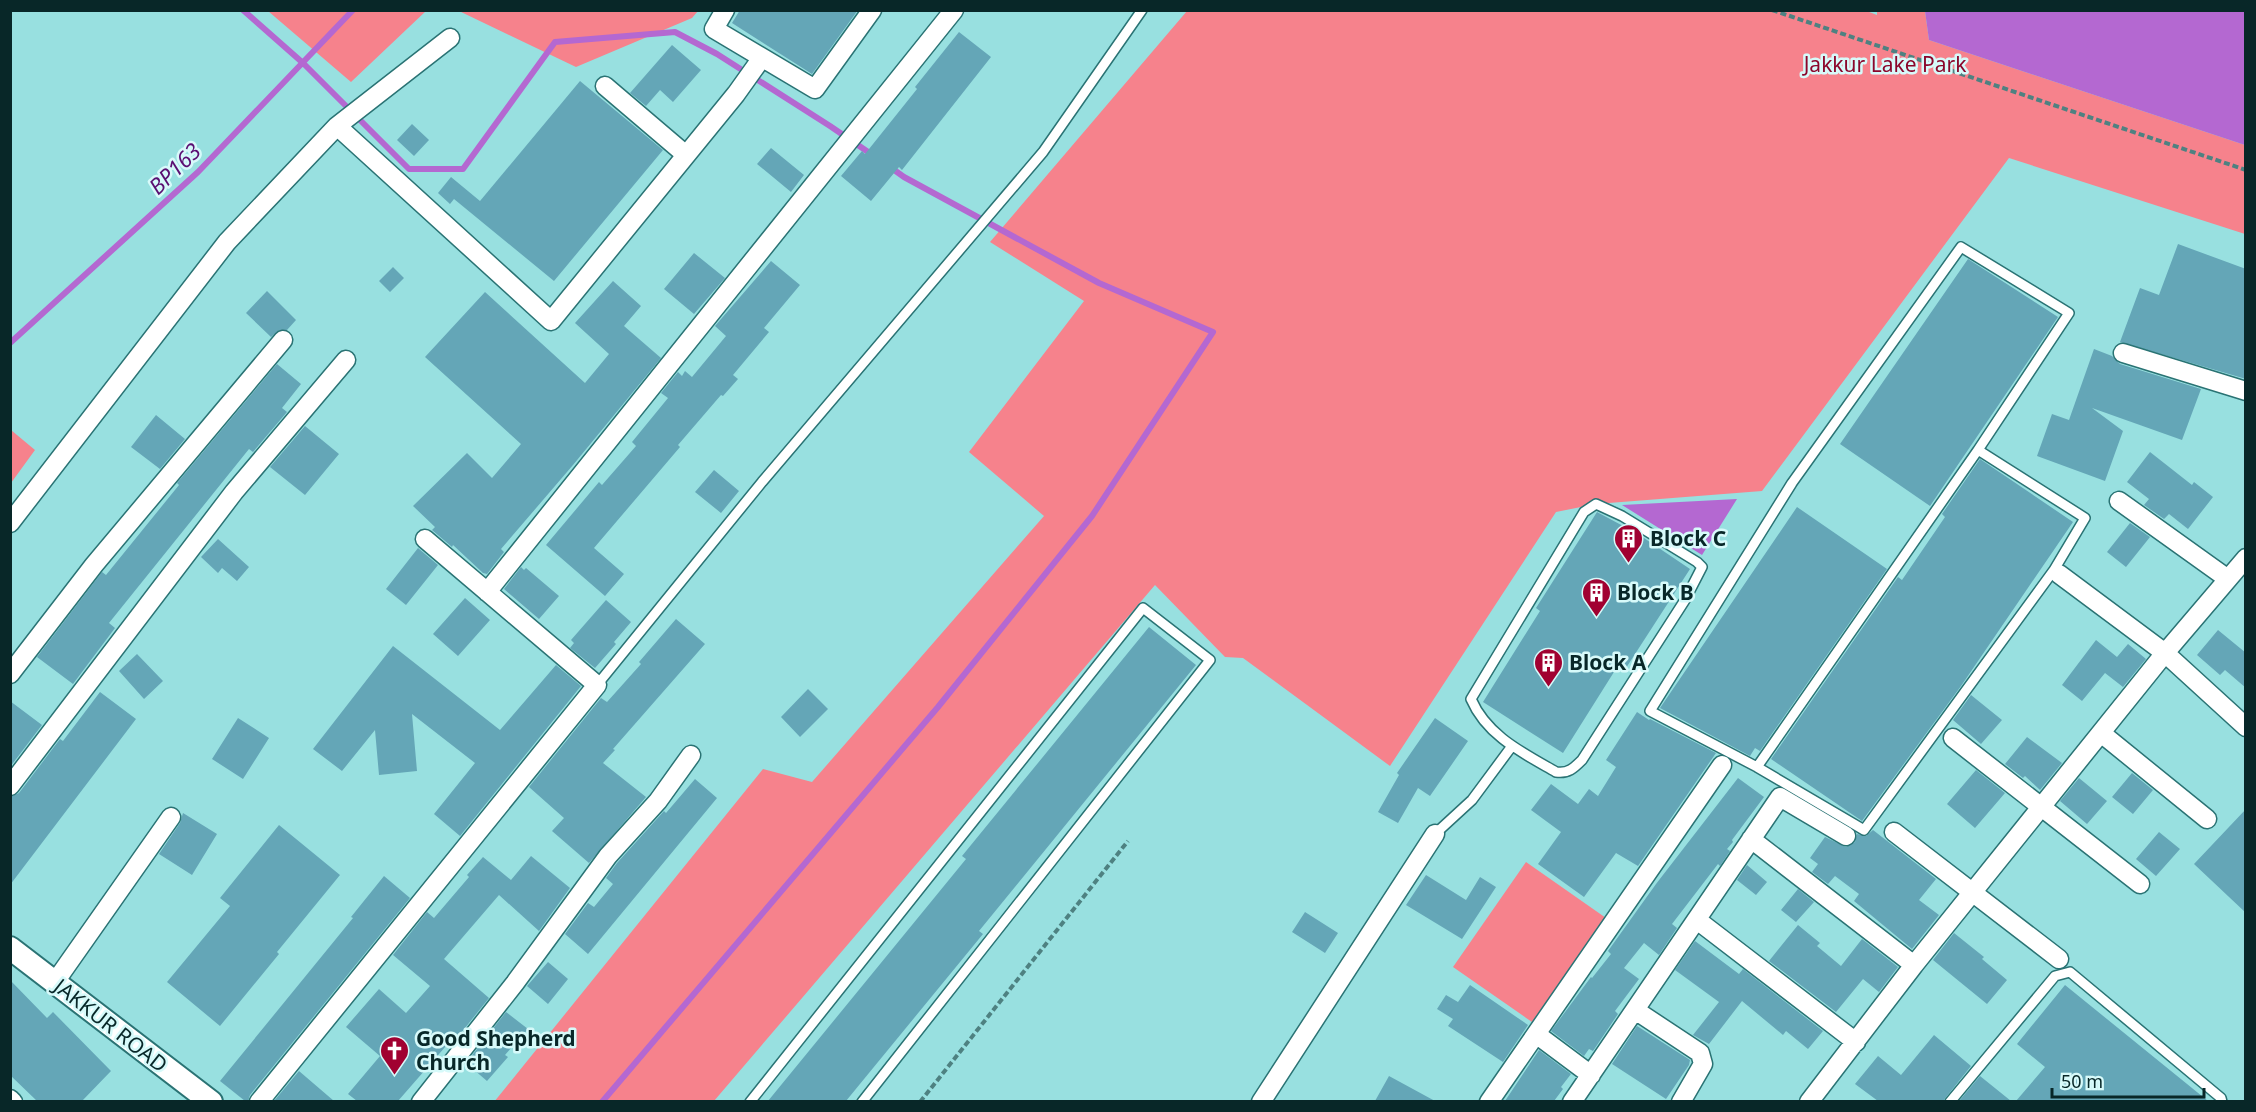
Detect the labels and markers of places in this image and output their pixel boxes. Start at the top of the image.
building icon: Block C [1613,522,1645,564]
place label: Block C [1650,524,1726,552]
building icon: Block B [1580,576,1612,618]
place label: Block B [1617,578,1694,606]
building icon: Block A [1532,646,1564,688]
place label: Block A [1569,648,1647,676]
place label: Good Shepherd Church [416,1024,576,1076]
church icon: Good Shepherd Church [379,1034,411,1076]

